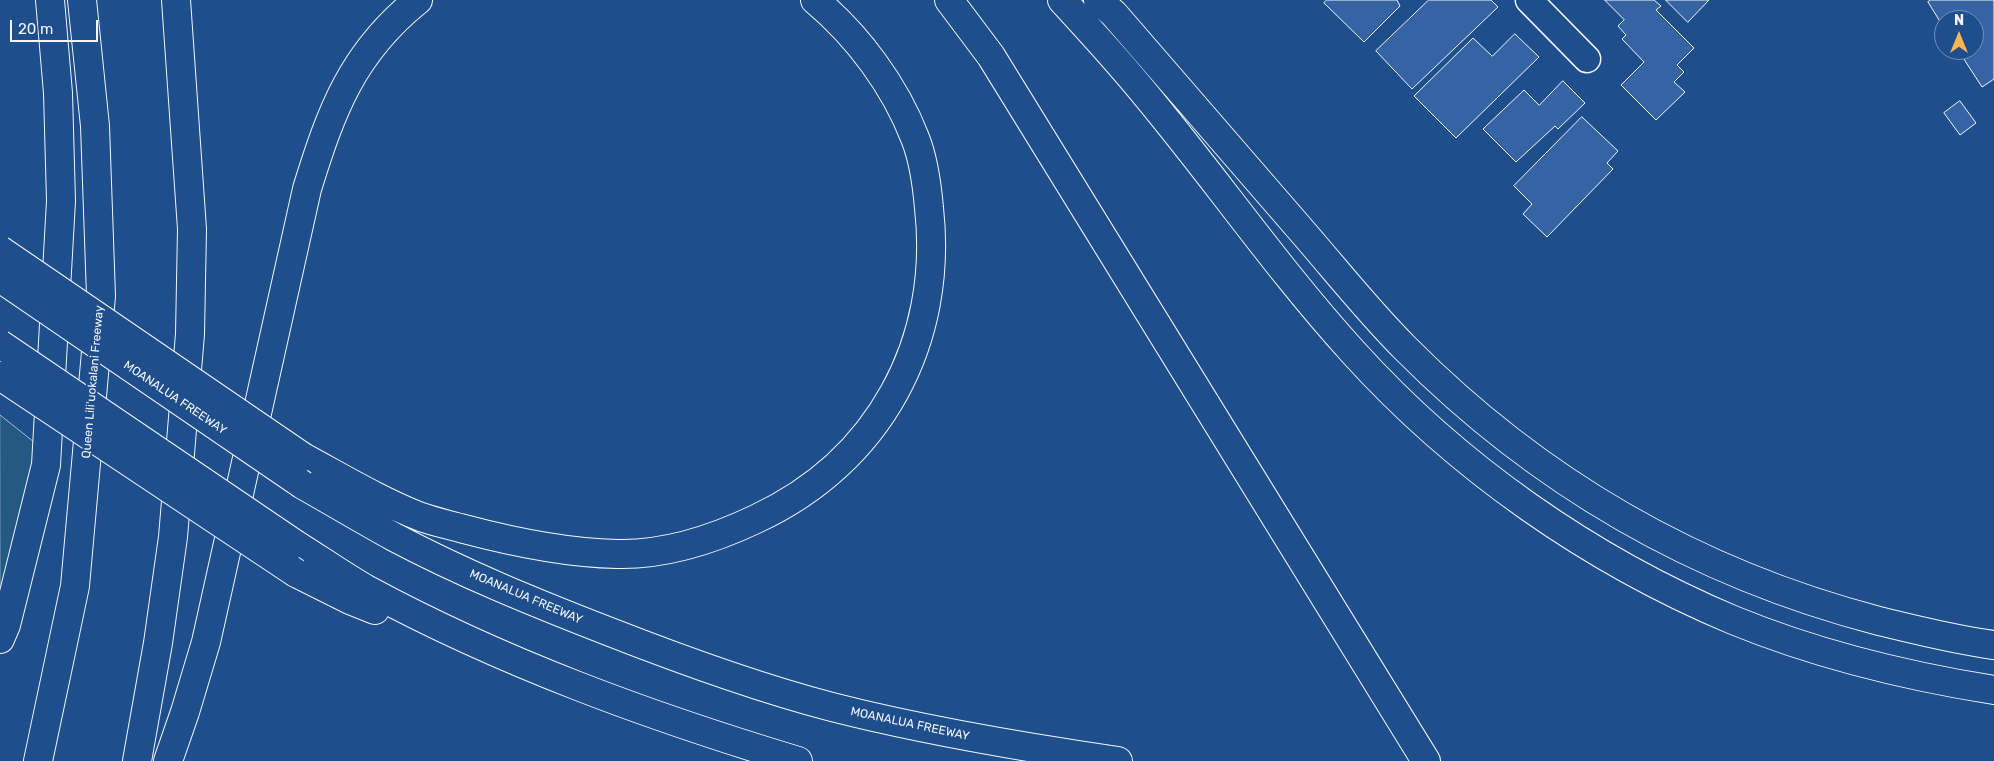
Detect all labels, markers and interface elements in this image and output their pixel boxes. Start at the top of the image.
scale bar [12,10,100,42]
north arrow [1934,10,1984,60]
text: N [1954,12,1964,29]
text: 20 m [18,20,53,38]
street label: Queen Liliʻuokalani Freeway [79,305,107,459]
street label: MOANALUA FREEWAY [121,358,229,438]
street label: MOANALUA FREEWAY [467,567,585,627]
street label: MOANALUA FREEWAY [849,704,971,744]

